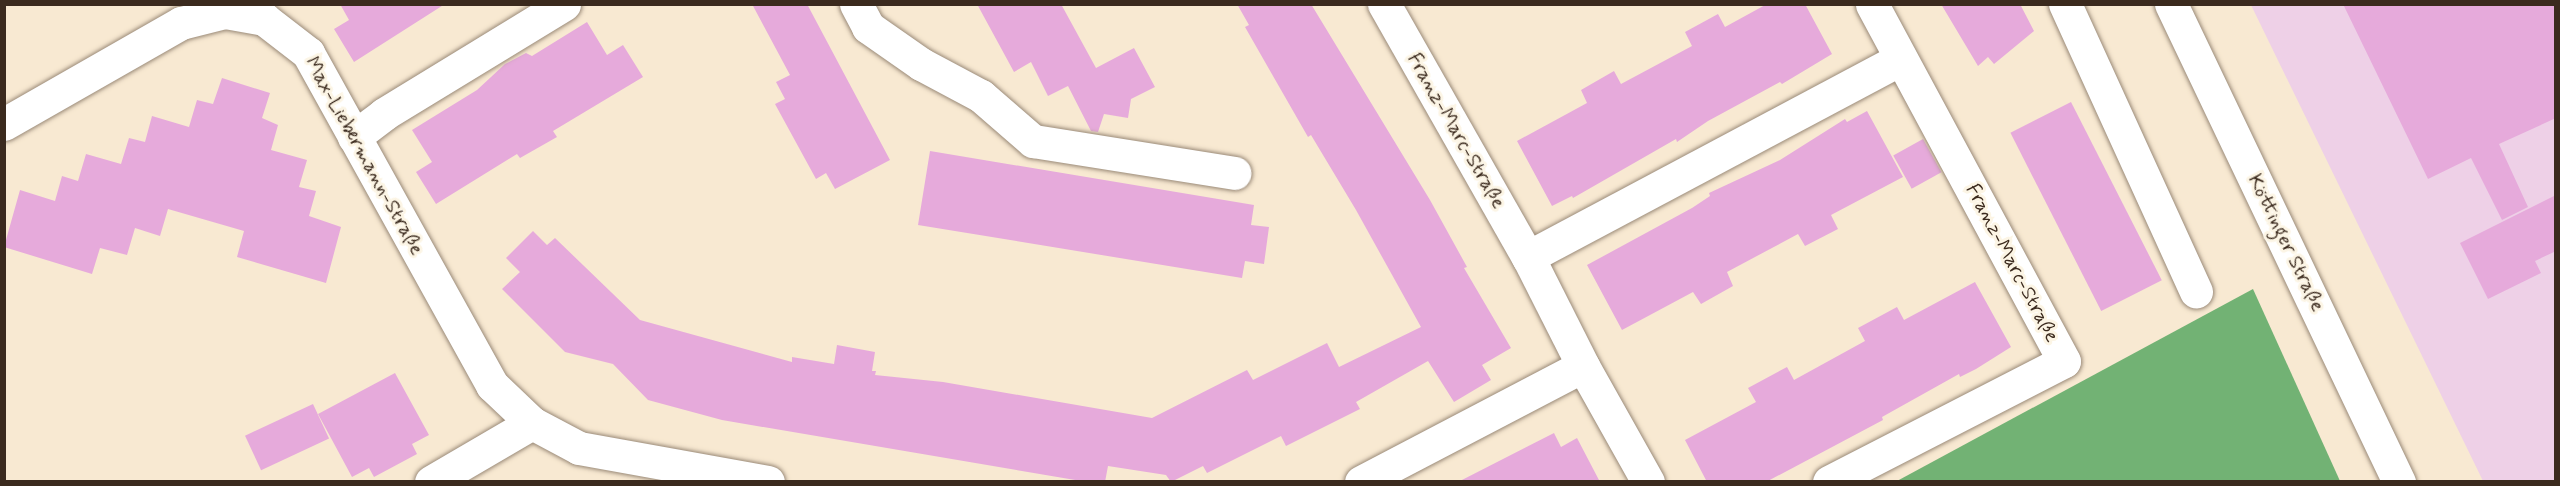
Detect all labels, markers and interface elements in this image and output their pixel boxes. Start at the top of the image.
street label: Franz-Marc-Straße [1402,49,1510,213]
street label: Max-Liebermann-Straße [299,53,429,259]
street label: Köttinger Straße [2242,170,2330,316]
street label: Franz-Marc-Straße [1960,180,2064,346]

